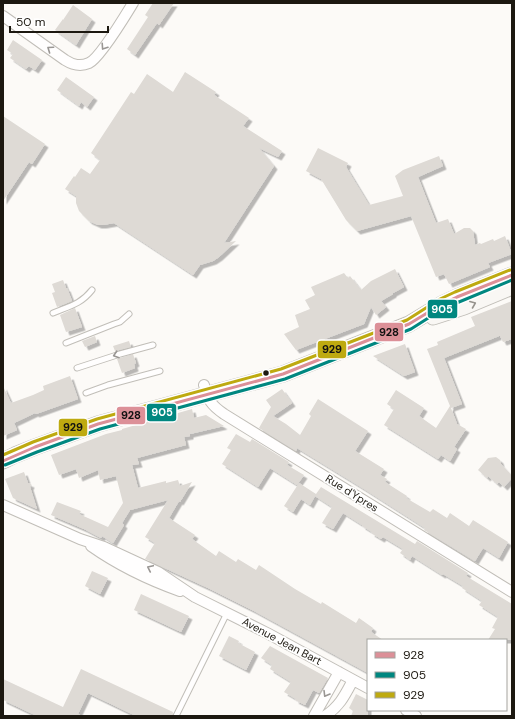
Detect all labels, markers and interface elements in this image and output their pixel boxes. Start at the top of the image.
scale bar [10,8,108,34]
text: 50 m [16,14,45,30]
one-way arrow [101,43,109,50]
one-way arrow [47,46,54,54]
line badge: 905 [427,299,458,319]
one-way arrow [469,300,476,308]
text: 905 [431,302,453,316]
line badge: 928 [374,322,404,342]
text: 928 [379,325,399,339]
line badge: 929 [317,340,347,359]
text: 929 [322,342,342,356]
one-way arrow [112,350,119,359]
unlabelled marker [261,368,271,378]
line badge: 905 [146,403,177,422]
text: 905 [151,405,173,419]
line badge: 928 [116,406,146,425]
text: 928 [121,408,141,422]
line badge: 929 [58,418,88,437]
text: 929 [63,420,83,434]
street label: Rue d'Ypres [323,471,381,515]
one-way arrow [147,565,155,573]
street label: Avenue Jean Bart [240,614,324,668]
legend [367,639,507,711]
text: 928 [403,647,424,663]
text: 905 [403,667,426,683]
text: 929 [403,687,425,703]
one-way arrow [324,690,331,697]

